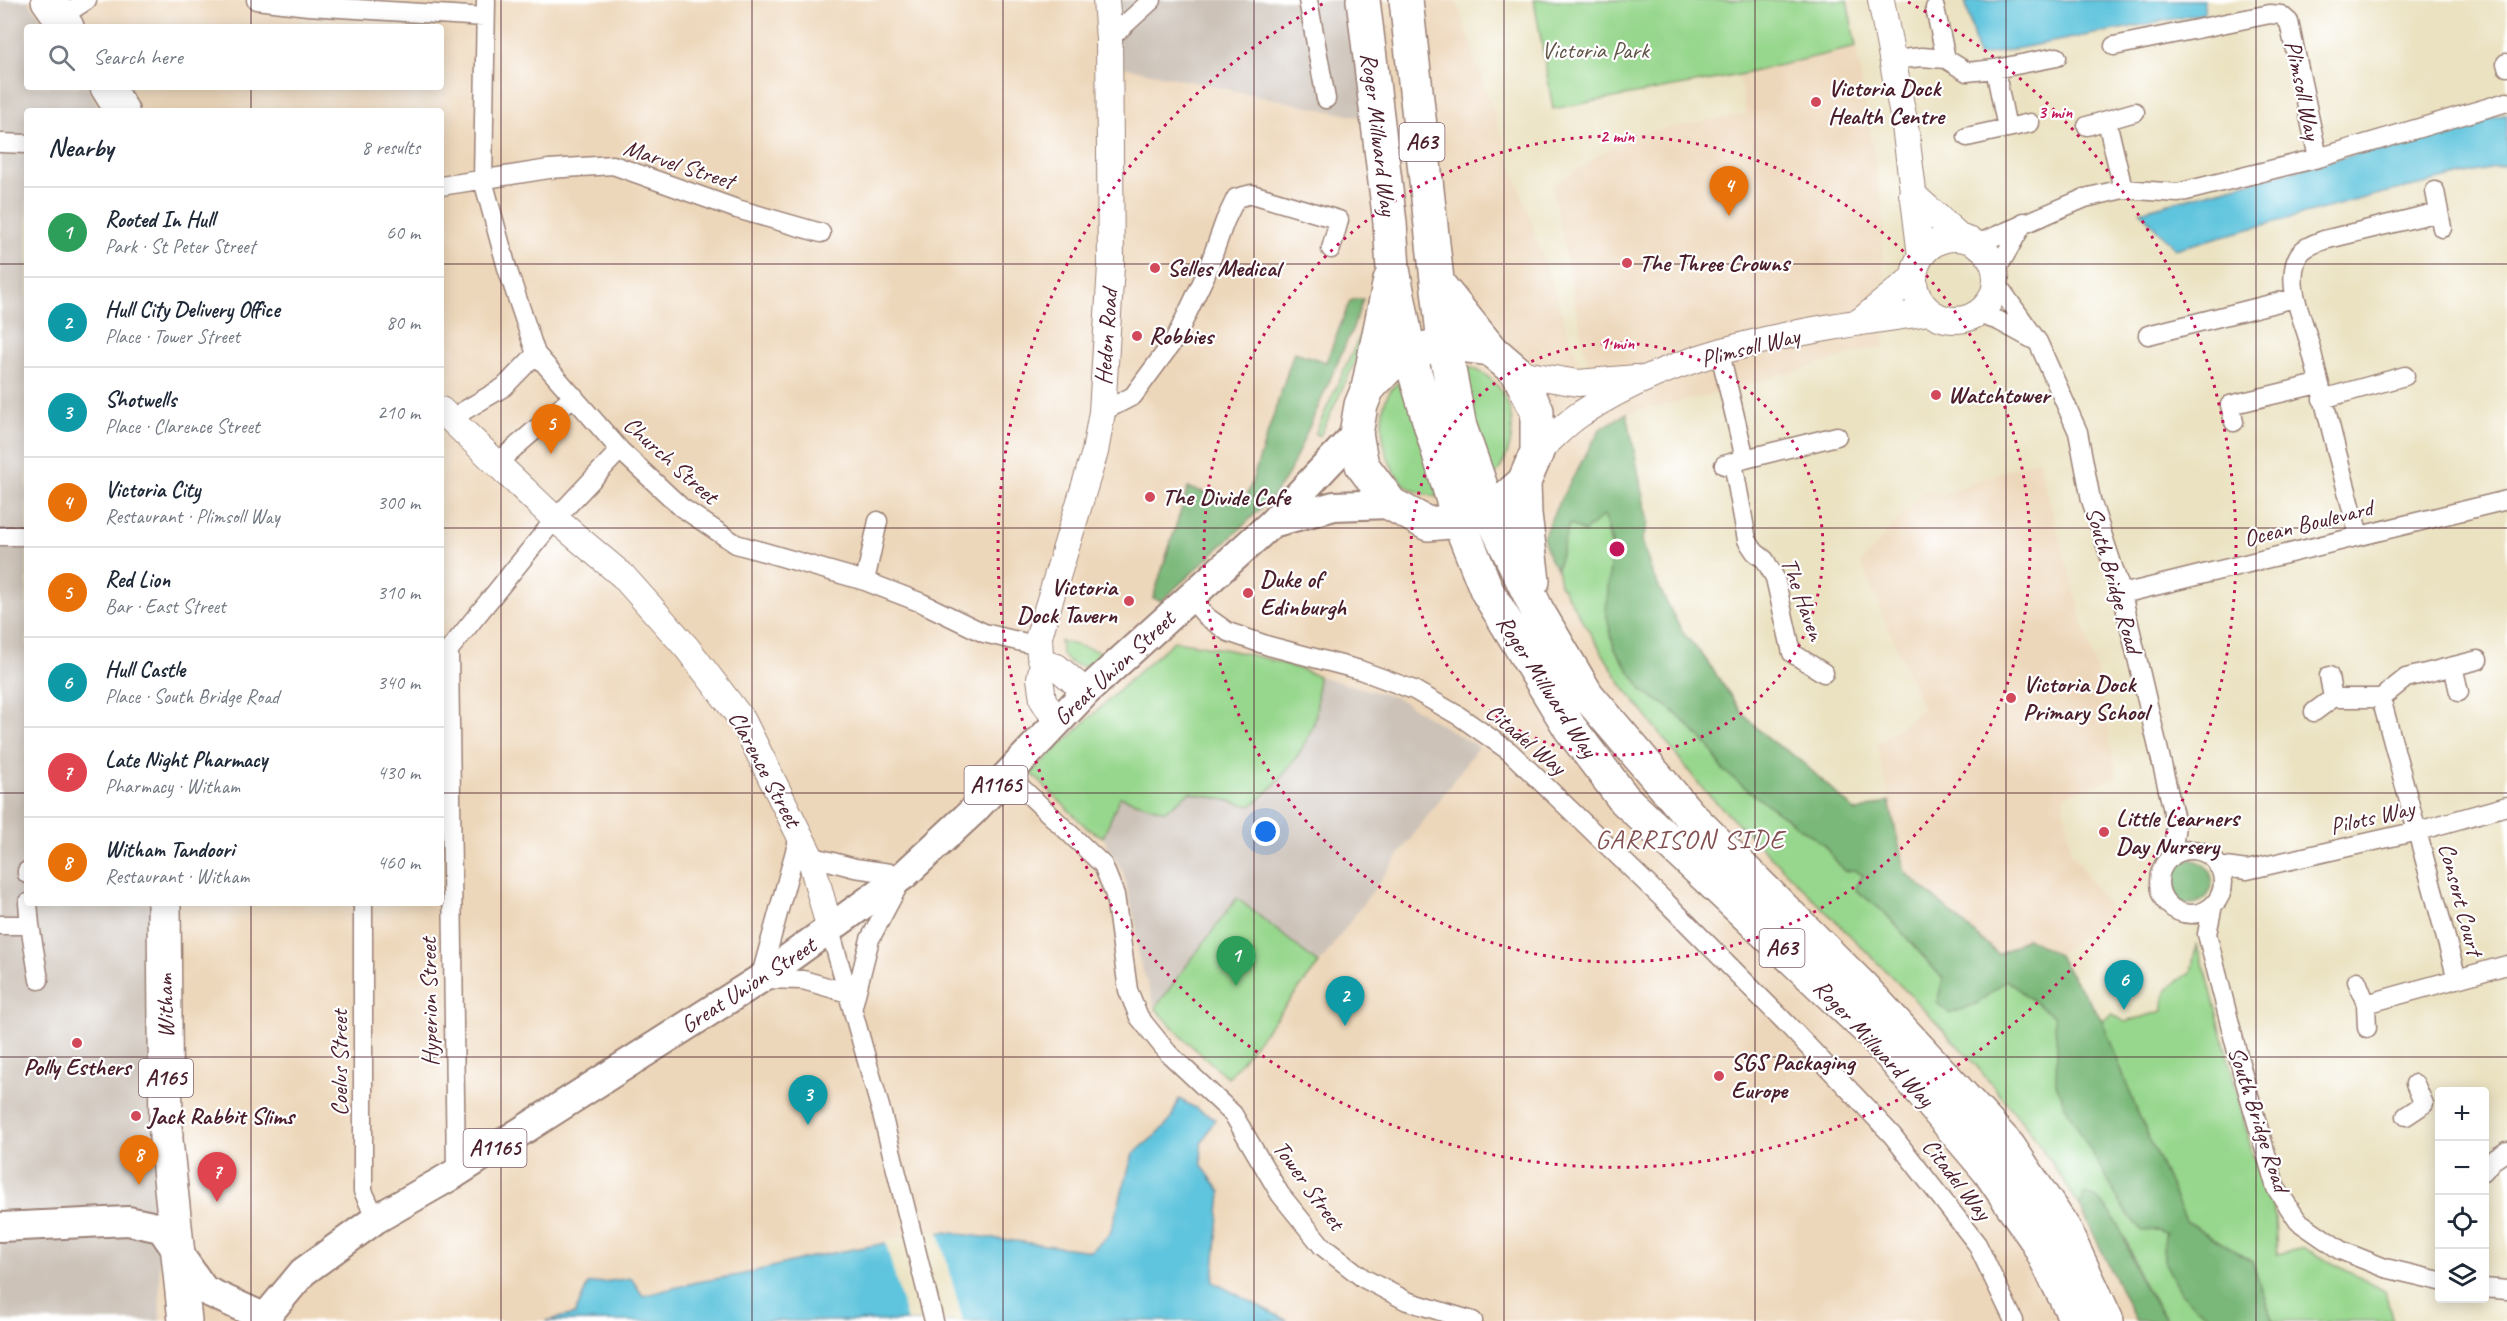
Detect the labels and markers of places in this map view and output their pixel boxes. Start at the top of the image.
place label: Victoria Dock Health Centre [1828,73,1946,131]
marker: Victoria Dock Health Centre [1809,95,1823,109]
pin: 4 [1710,166,1748,216]
place label: The Three Crowns [1639,248,1792,278]
place label: Selles Medical [1167,253,1285,283]
marker: The Three Crowns [1620,256,1634,270]
marker: Selles Medical [1148,261,1162,275]
place label: Robbies [1149,321,1216,351]
marker: Robbies [1130,329,1144,343]
place label: Watchtower [1948,380,2052,410]
marker: Watchtower [1929,388,1943,402]
pin: 5 [532,404,570,454]
place label: The Divide Cafe [1162,482,1292,512]
marker: The Divide Cafe [1143,490,1157,504]
centre of rings [1607,539,1627,559]
place label: Duke of Edinburgh [1260,564,1347,622]
place label: Victoria Dock Tavern [1017,572,1119,630]
marker: Duke of Edinburgh [1241,586,1255,600]
marker: Victoria Dock Tavern [1122,594,1136,608]
place label: Victoria Dock Primary School [2023,669,2153,727]
marker: Victoria Dock Primary School [2004,691,2018,705]
place label: Little Learners Day Nursery [2116,803,2241,861]
marker: Little Learners Day Nursery [2097,825,2111,839]
pin: 1 [1216,936,1256,986]
pin: 6 [2104,960,2144,1010]
pin: 2 [1326,976,1364,1026]
marker: Polly Esthers [70,1036,84,1050]
place label: SGS Packaging Europe [1731,1047,1856,1105]
place label: Polly Esthers [23,1052,133,1082]
marker: SGS Packaging Europe [1712,1069,1726,1083]
pin: 3 [788,1076,828,1125]
place label: Jack Rabbit Slims [146,1101,297,1131]
marker: Jack Rabbit Slims [129,1109,143,1123]
pin: 8 [120,1136,158,1185]
pin: 7 [198,1152,236,1202]

